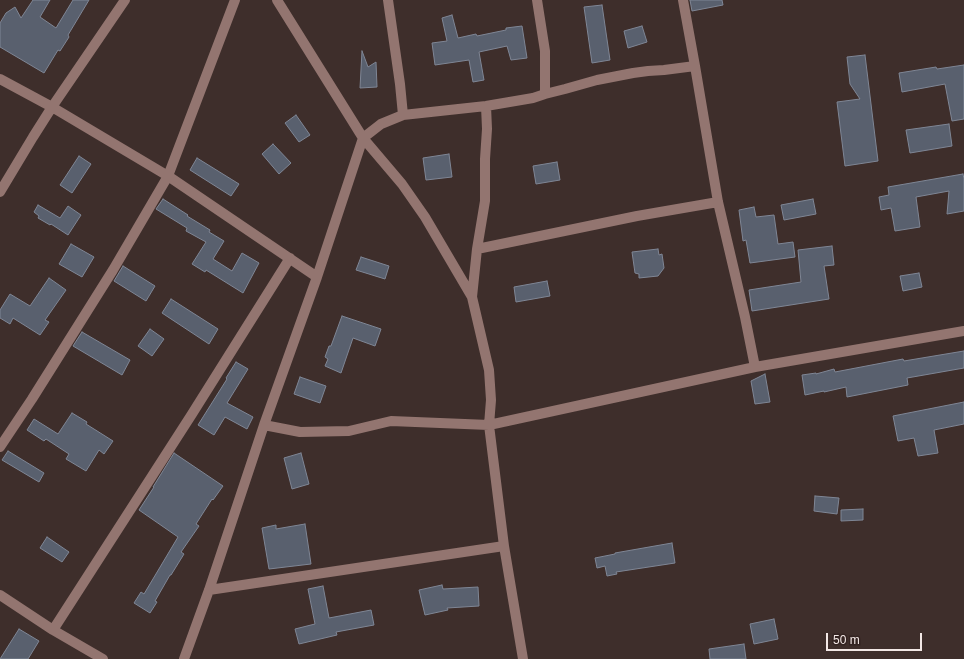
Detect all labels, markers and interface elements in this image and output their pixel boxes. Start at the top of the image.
scale bar [828,625,924,651]
text: 50 m [833,633,860,647]

